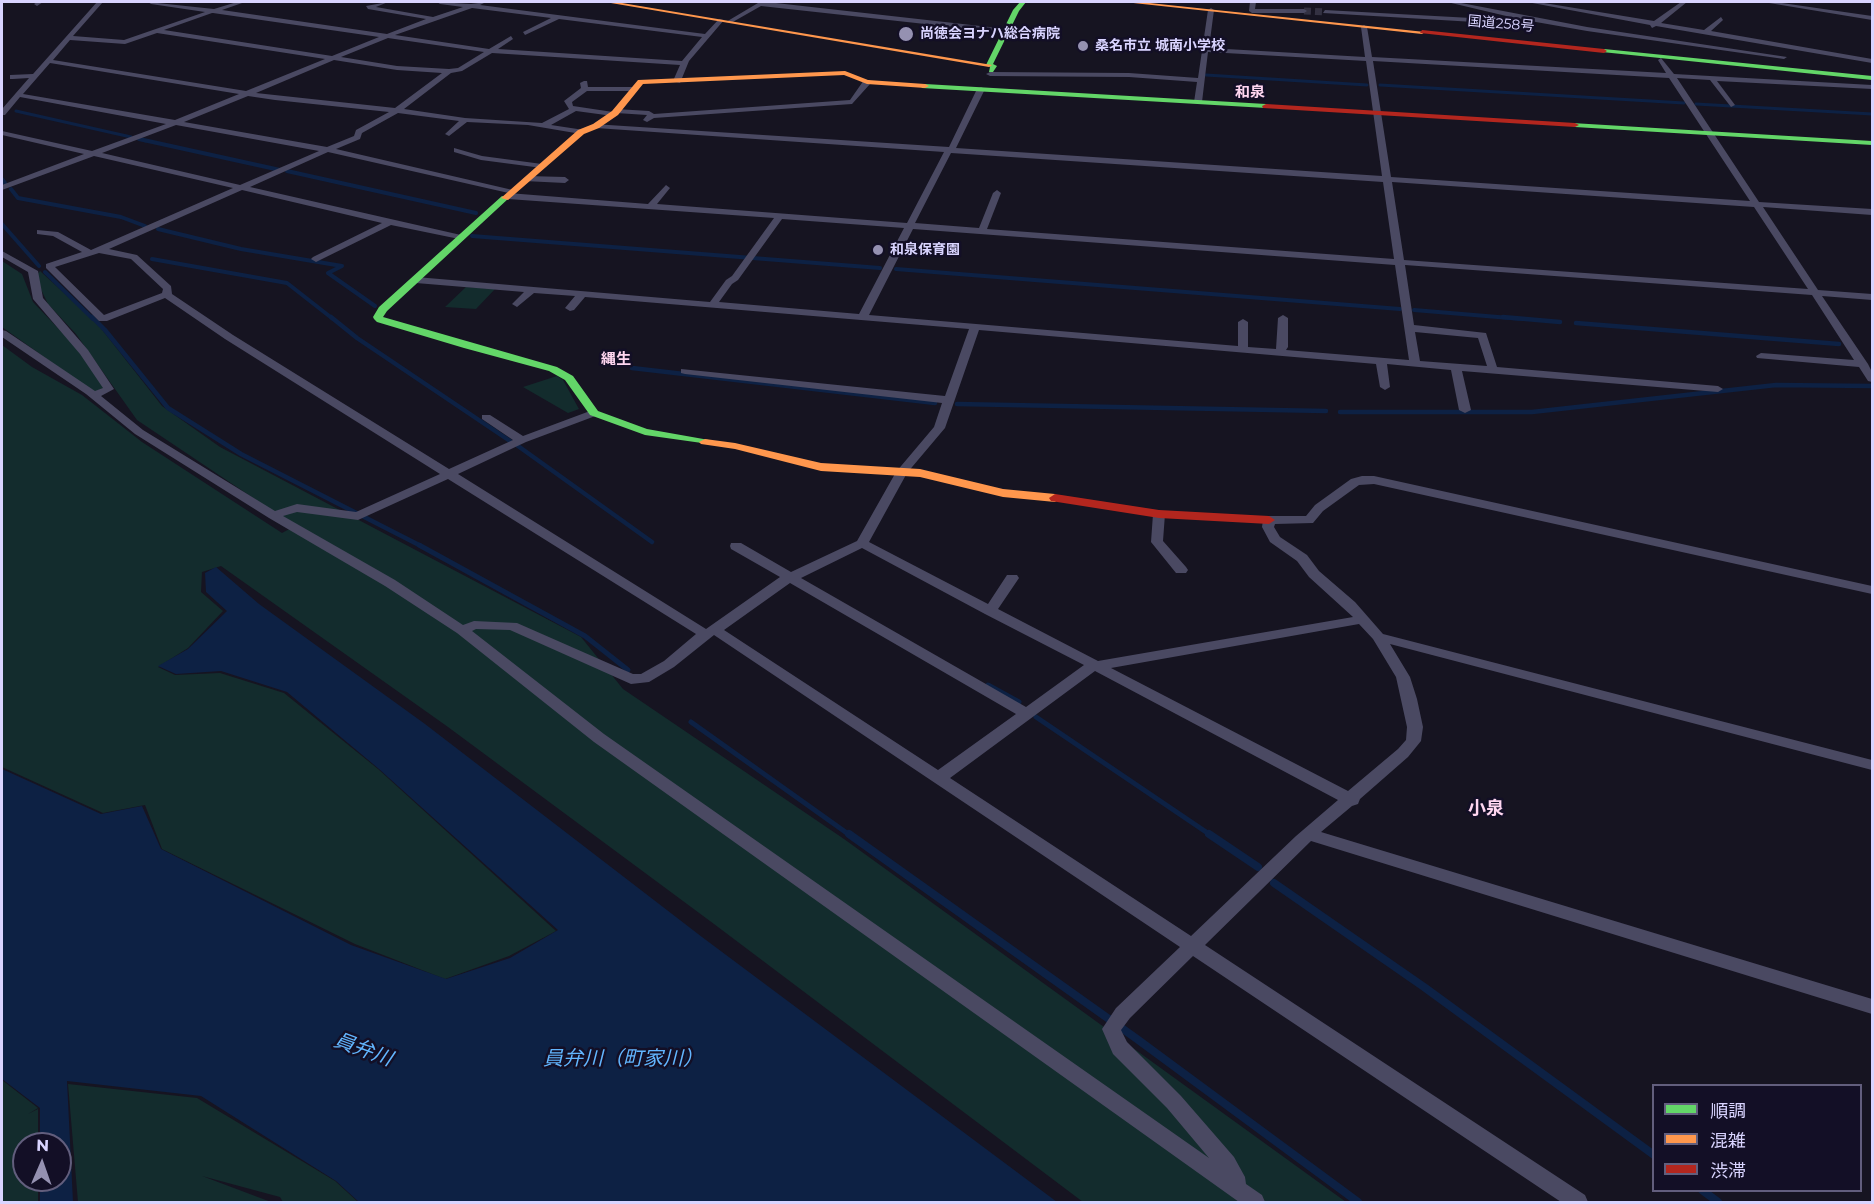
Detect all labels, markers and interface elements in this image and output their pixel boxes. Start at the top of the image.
street label: 国道258号 [1467,13,1535,35]
marker: 尚徳会ヨナハ総合病院 [897,25,915,43]
place label: 尚徳会ヨナハ総合病院 [920,26,1060,42]
place label: 桑名市立 城南小学校 [1095,38,1225,54]
marker: 桑名市立 城南小学校 [1076,39,1090,53]
district label: 和泉 [1235,84,1265,102]
place label: 和泉保育園 [890,242,960,258]
marker: 和泉保育園 [871,243,885,257]
district label: 縄生 [601,351,631,369]
district label: 小泉 [1468,798,1504,820]
water label: 員弁川 [331,1028,395,1072]
water label: 員弁川（町家川） [543,1047,703,1071]
legend [1652,1084,1862,1192]
text: 順調 [1710,1100,1746,1122]
text: 混雑 [1710,1130,1746,1152]
north arrow [12,1132,72,1192]
text: N [36,1136,49,1155]
text: 渋滞 [1710,1160,1746,1182]

